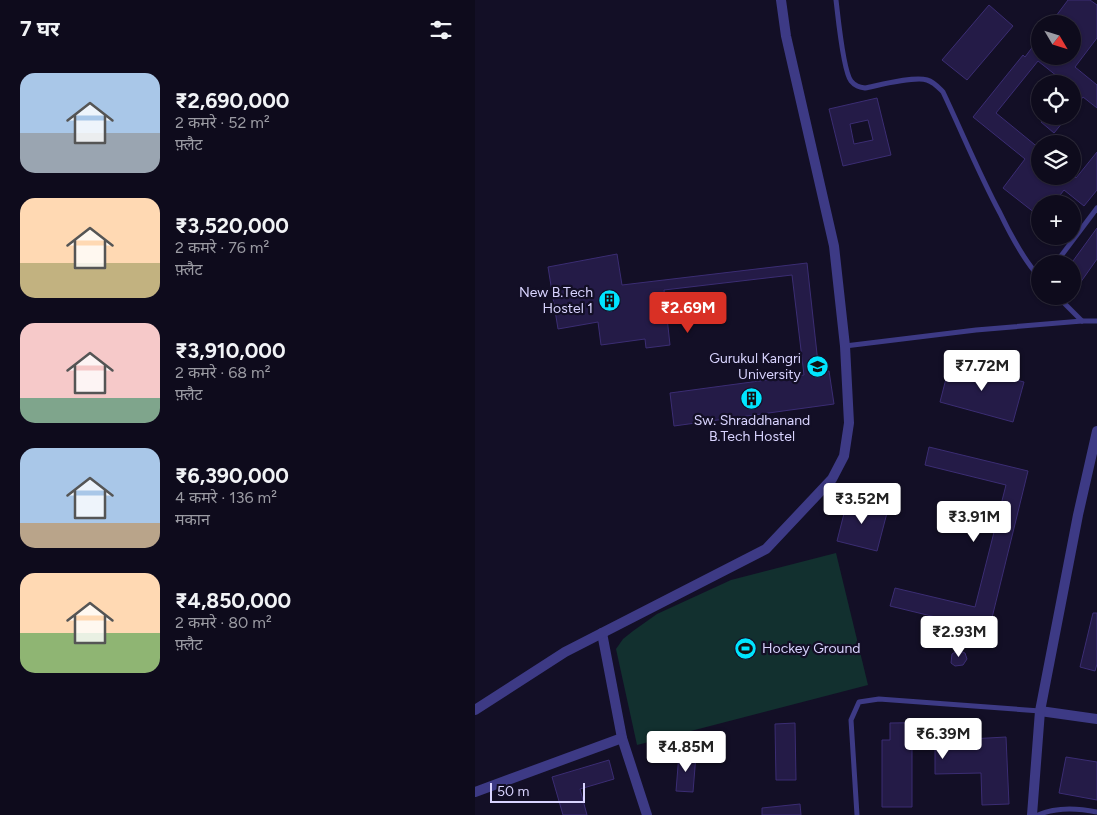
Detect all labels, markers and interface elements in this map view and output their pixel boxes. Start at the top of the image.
north arrow [1031,15,1081,65]
map controls [1031,15,1081,305]
text: 7 घर [20,16,60,41]
icon: filters [427,16,455,44]
button: locate [1031,75,1081,125]
text: ₹2,690,000 [175,88,289,113]
icon: home [60,93,120,153]
text: 2 कमरे · 52 m² [175,113,270,132]
text: फ़्लैट [175,135,203,154]
button: layers [1031,135,1081,185]
button: + [1031,195,1081,245]
text: ₹3,520,000 [175,213,289,238]
icon: home [60,218,120,278]
text: 2 कमरे · 76 m² [175,238,269,257]
button: − [1031,255,1081,305]
text: फ़्लैट [175,260,203,279]
place label: New B.Tech Hostel 1 [519,284,593,317]
building icon: New B.Tech Hostel 1 [597,288,621,312]
pin: ₹2.69M [647,292,729,334]
text: ₹2.69M [660,298,716,317]
text: ₹3,910,000 [175,338,286,363]
icon: home [60,343,120,403]
place label: Gurukul Kangri University [709,350,802,383]
pin: ₹7.72M [941,350,1023,392]
school or university icon: Gurukul Kangri University [805,354,829,378]
text: ₹7.72M [955,356,1009,375]
text: 2 कमरे · 68 m² [175,363,271,382]
text: फ़्लैट [175,385,203,404]
building icon: Sw. Shraddhanand B.Tech Hostel [740,386,764,410]
place label: Sw. Shraddhanand B.Tech Hostel [694,412,810,445]
text: ₹6,390,000 [175,463,289,488]
icon: home [60,468,120,528]
pin: ₹3.52M [821,482,903,525]
text: 4 कमरे · 136 m² [175,488,277,507]
text: ₹3.52M [835,489,889,508]
pin: ₹3.91M [933,500,1015,543]
text: ₹3.91M [948,507,1000,526]
text: मकान [175,510,210,529]
text: ₹4,850,000 [175,588,291,613]
icon: home [60,593,120,653]
text: 2 कमरे · 80 m² [175,613,272,632]
pin: ₹2.93M [918,616,1000,658]
text: ₹2.93M [932,622,986,641]
text: फ़्लैट [175,635,203,654]
sports icon: Hockey Ground [734,636,758,660]
place label: Hockey Ground [762,640,860,657]
pin: ₹6.39M [902,718,984,760]
text: ₹6.39M [916,724,970,743]
pin: ₹4.85M [645,730,727,773]
text: ₹4.85M [658,737,714,756]
scale bar [490,780,585,803]
text: 50 m [497,783,529,800]

